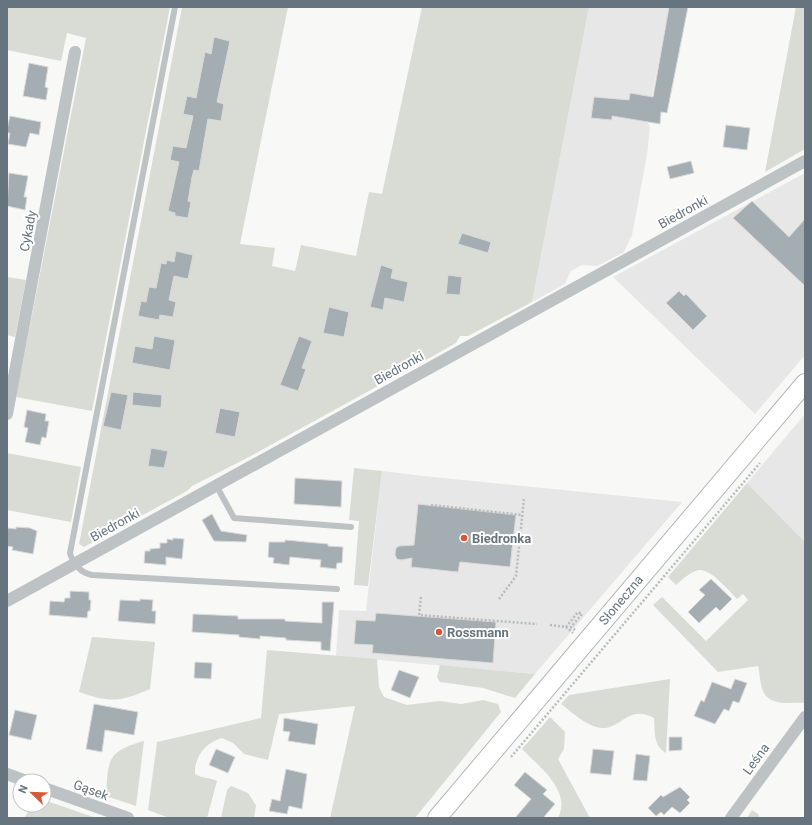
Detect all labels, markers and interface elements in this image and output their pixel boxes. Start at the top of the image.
street label: Biedronki [656,192,710,232]
street label: Cykady [17,209,39,253]
street label: Biedronki [372,348,426,388]
street label: Biedronki [88,505,142,545]
place label: Biedronka [472,531,531,546]
marker: Biedronka [459,533,469,543]
street label: Słoneczna [596,572,646,628]
place label: Rossmann [447,625,509,640]
marker: Rossmann [434,627,444,637]
street label: Leśna [740,740,772,778]
north arrow [12,773,52,813]
street label: Gąsek [71,777,111,803]
text: N [16,783,31,795]

